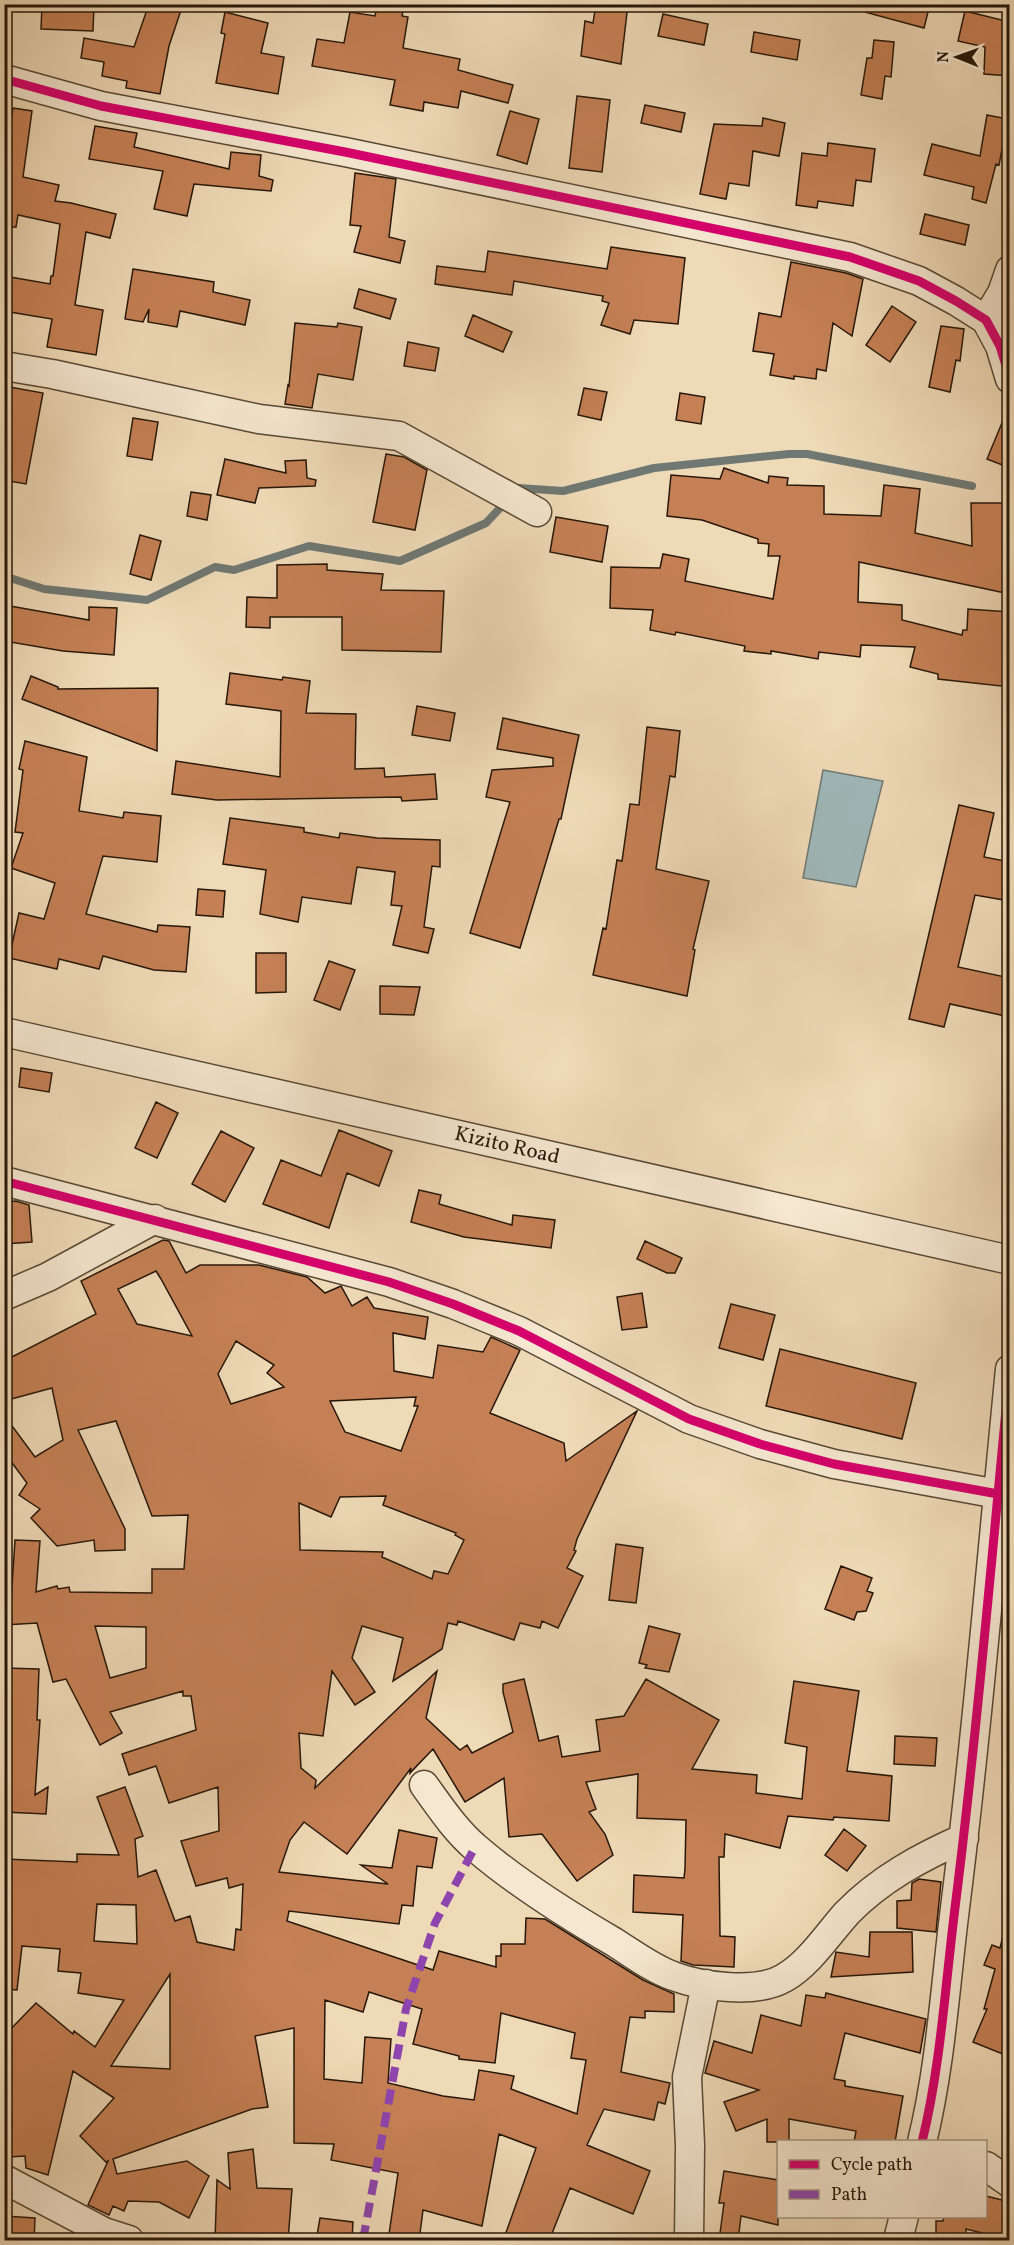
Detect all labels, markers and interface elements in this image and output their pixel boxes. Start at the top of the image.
north arrow [927,27,987,87]
text: N [933,50,955,63]
street label: Kizito Road [451,1120,563,1172]
legend [777,2140,987,2218]
text: Cycle path [831,2153,913,2178]
text: Path [831,2183,867,2208]

